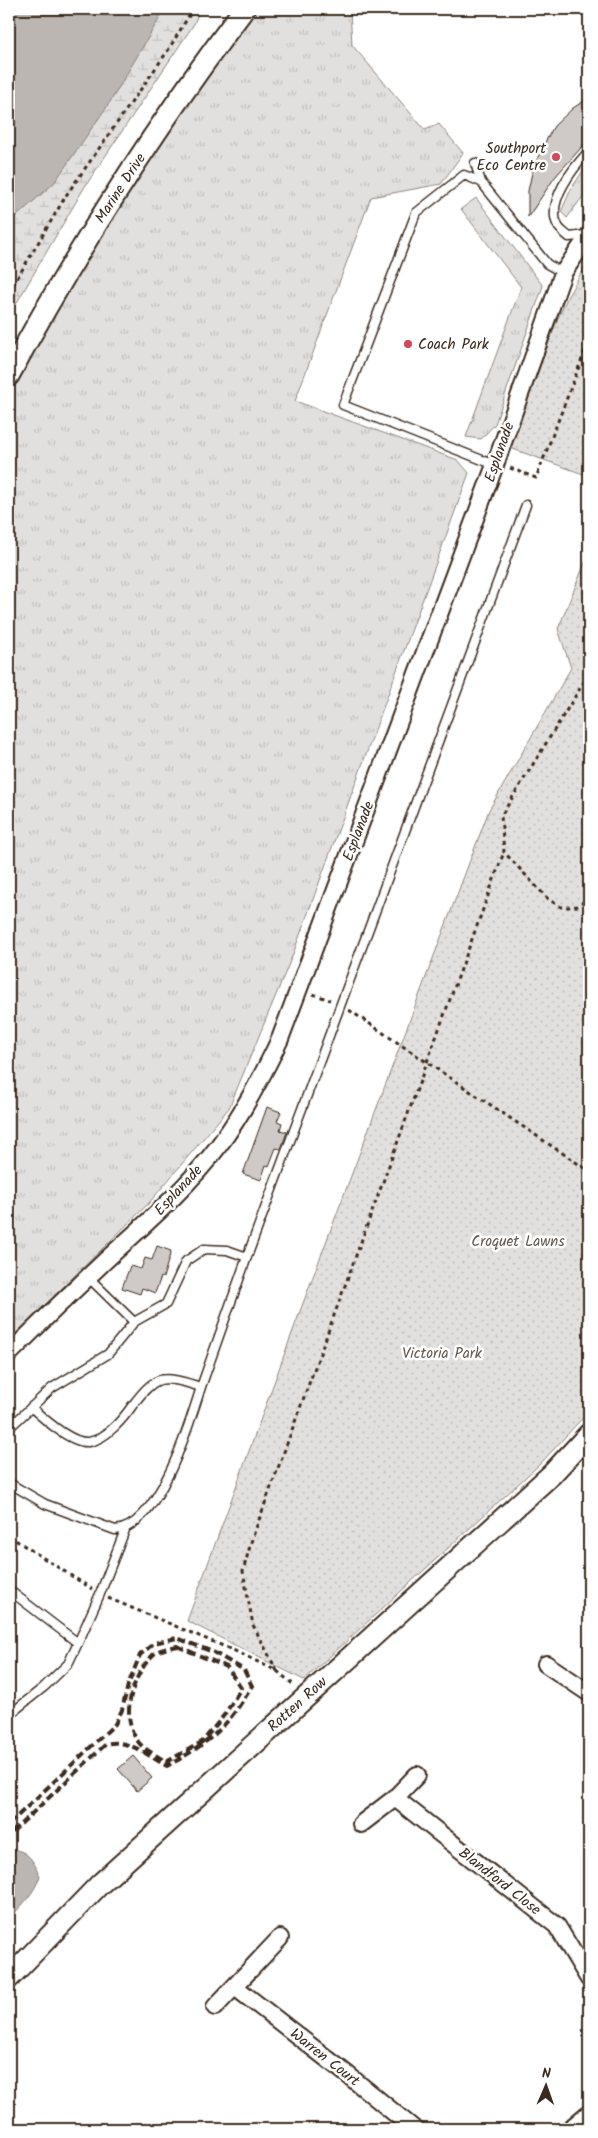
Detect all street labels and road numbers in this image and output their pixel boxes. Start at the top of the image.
street label: Marine Drive [89,148,153,228]
street label: Esplanade [478,419,522,486]
street label: Esplanade [337,798,381,865]
street label: Esplanade [149,1160,209,1222]
street label: Rotten Row [262,1671,334,1738]
street label: Blandford Close [453,1842,546,1922]
street label: Warren Court [284,2023,365,2093]

